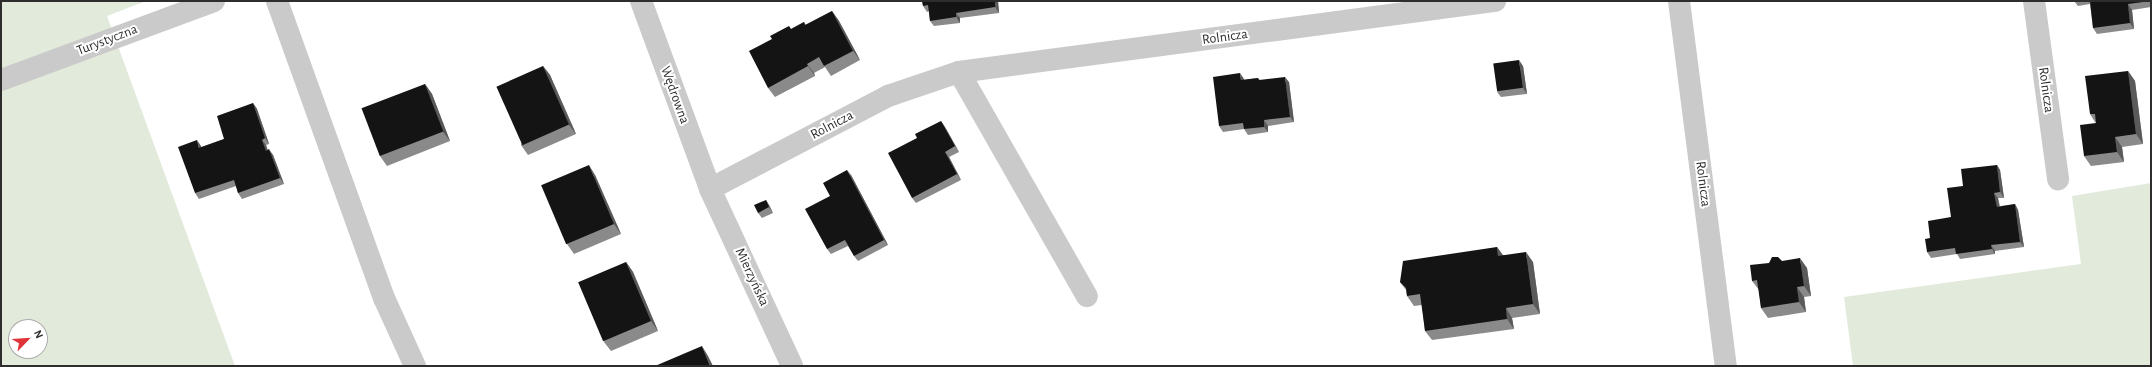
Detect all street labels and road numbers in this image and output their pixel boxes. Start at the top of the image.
street label: Turystyczna [74,21,140,59]
street label: Rolnicza [1201,25,1249,49]
street label: Wędrowna [657,64,693,126]
street label: Rolnicza [2034,66,2058,114]
street label: Rolnicza [808,107,856,143]
street label: Rolnicza [1692,160,1714,208]
street label: Mierzyńska [731,245,773,309]

